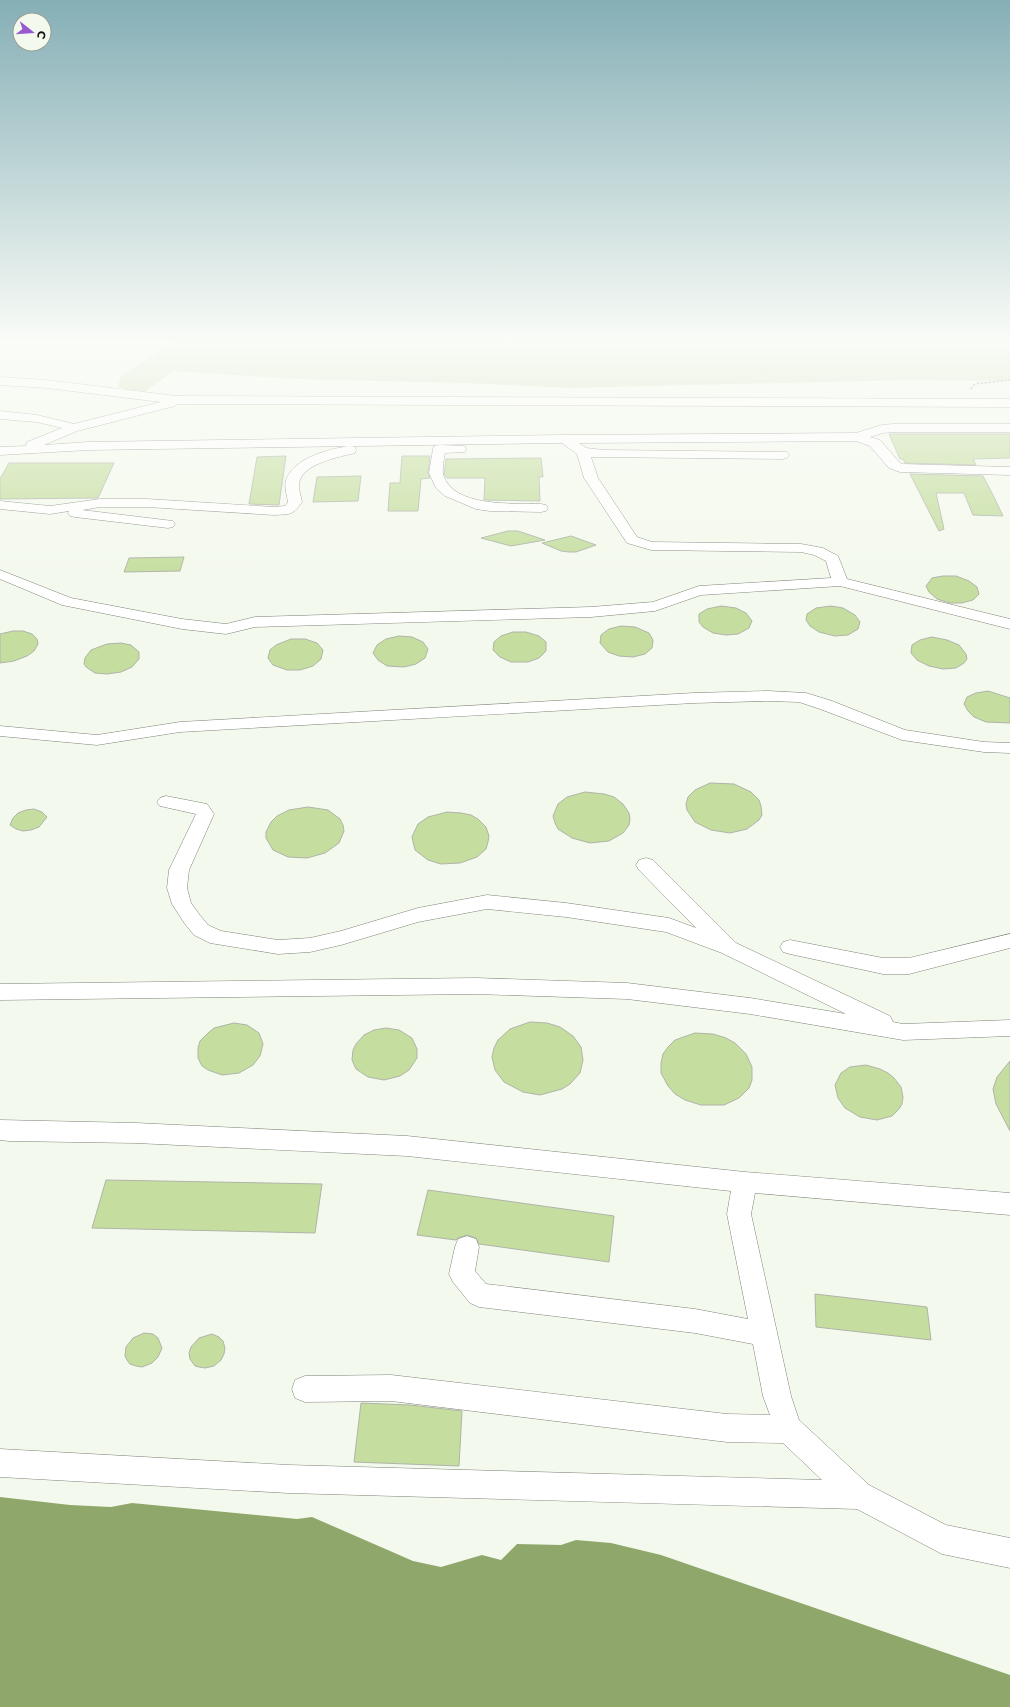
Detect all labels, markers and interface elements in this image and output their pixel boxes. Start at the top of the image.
north arrow [12,12,52,52]
text: С [34,29,49,41]

